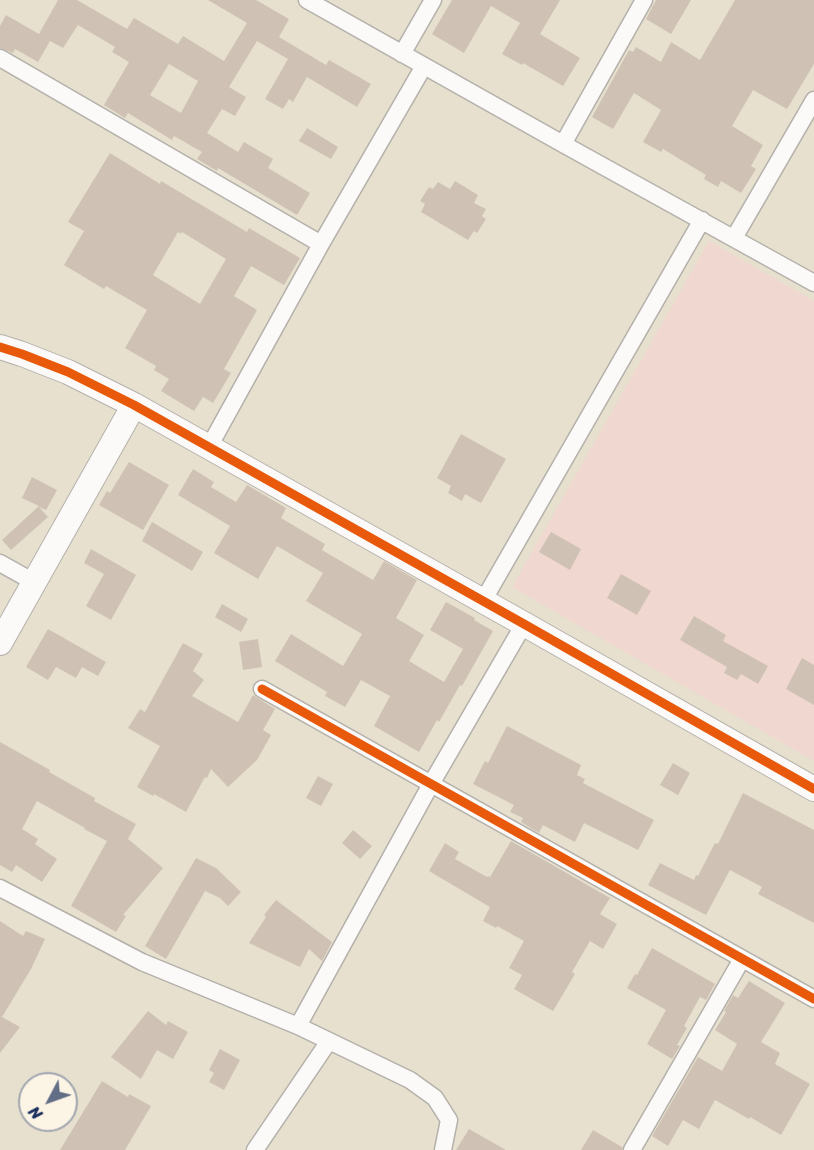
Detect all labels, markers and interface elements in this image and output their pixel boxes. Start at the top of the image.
north arrow [18,1072,78,1132]
text: N [21,1099,50,1127]

